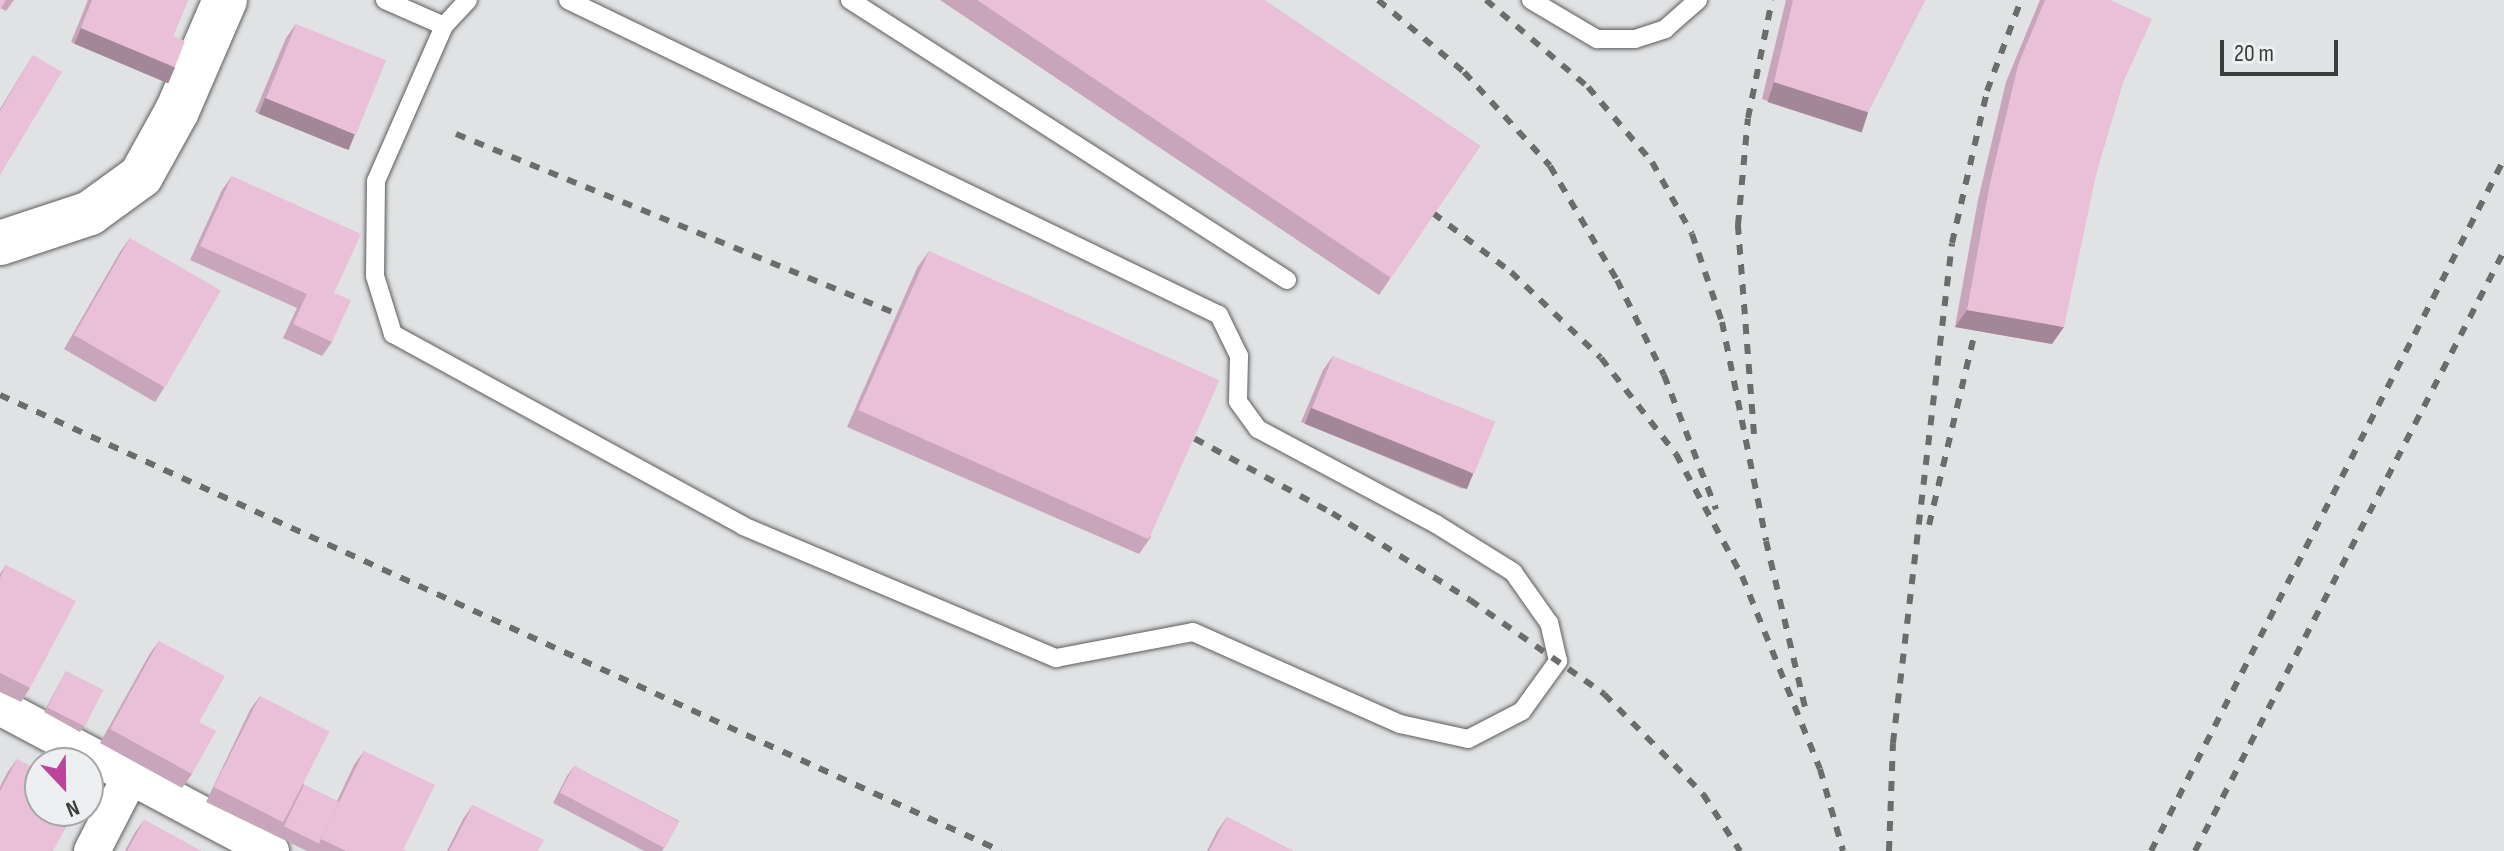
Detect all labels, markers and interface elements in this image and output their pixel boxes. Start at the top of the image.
scale bar [2224,24,2342,74]
text: 20 m [2234,39,2274,68]
north arrow [24,747,104,827]
text: N [62,793,83,823]

